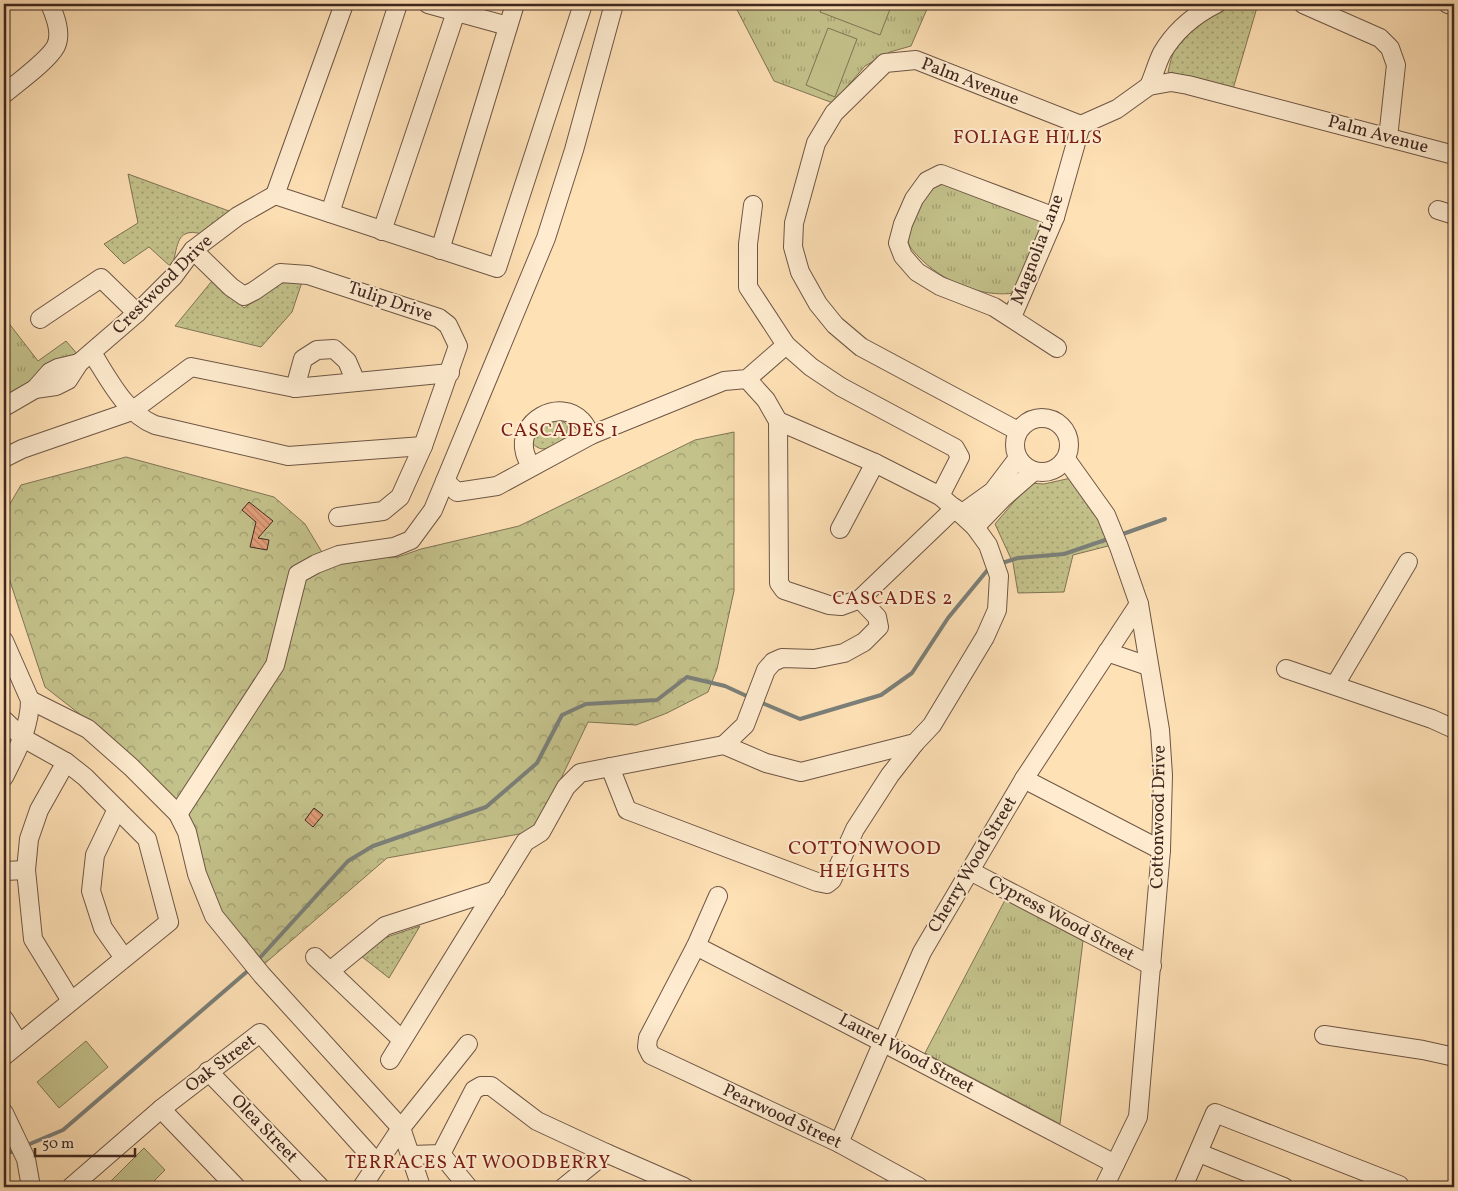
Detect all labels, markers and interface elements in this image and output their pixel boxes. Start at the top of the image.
street label: Palm Avenue [917,52,1023,112]
street label: Palm Avenue [1325,110,1431,160]
district label: FOLIAGE HILLS [953,125,1103,151]
street label: Magnolia Lane [1005,191,1071,309]
street label: Crestwood Drive [107,229,219,341]
street label: Tulip Drive [344,276,436,328]
district label: CASCADES 1 [501,418,619,444]
district label: CASCADES 2 [832,586,954,612]
street label: Cottonwood Drive [1145,745,1173,889]
street label: Cherry Wood Street [922,792,1024,938]
district label: COTTONWOOD HEIGHTS [788,835,942,886]
street label: Cypress Wood Street [983,870,1139,968]
street label: Laurel Wood Street [834,1008,978,1100]
street label: Oak Street [180,1029,262,1099]
street label: Pearwood Street [718,1078,846,1156]
street label: Olea Street [225,1089,303,1169]
scale bar [35,1126,135,1158]
text: 50 m [42,1134,74,1155]
district label: TERRACES AT WOODBERRY [345,1150,611,1176]

